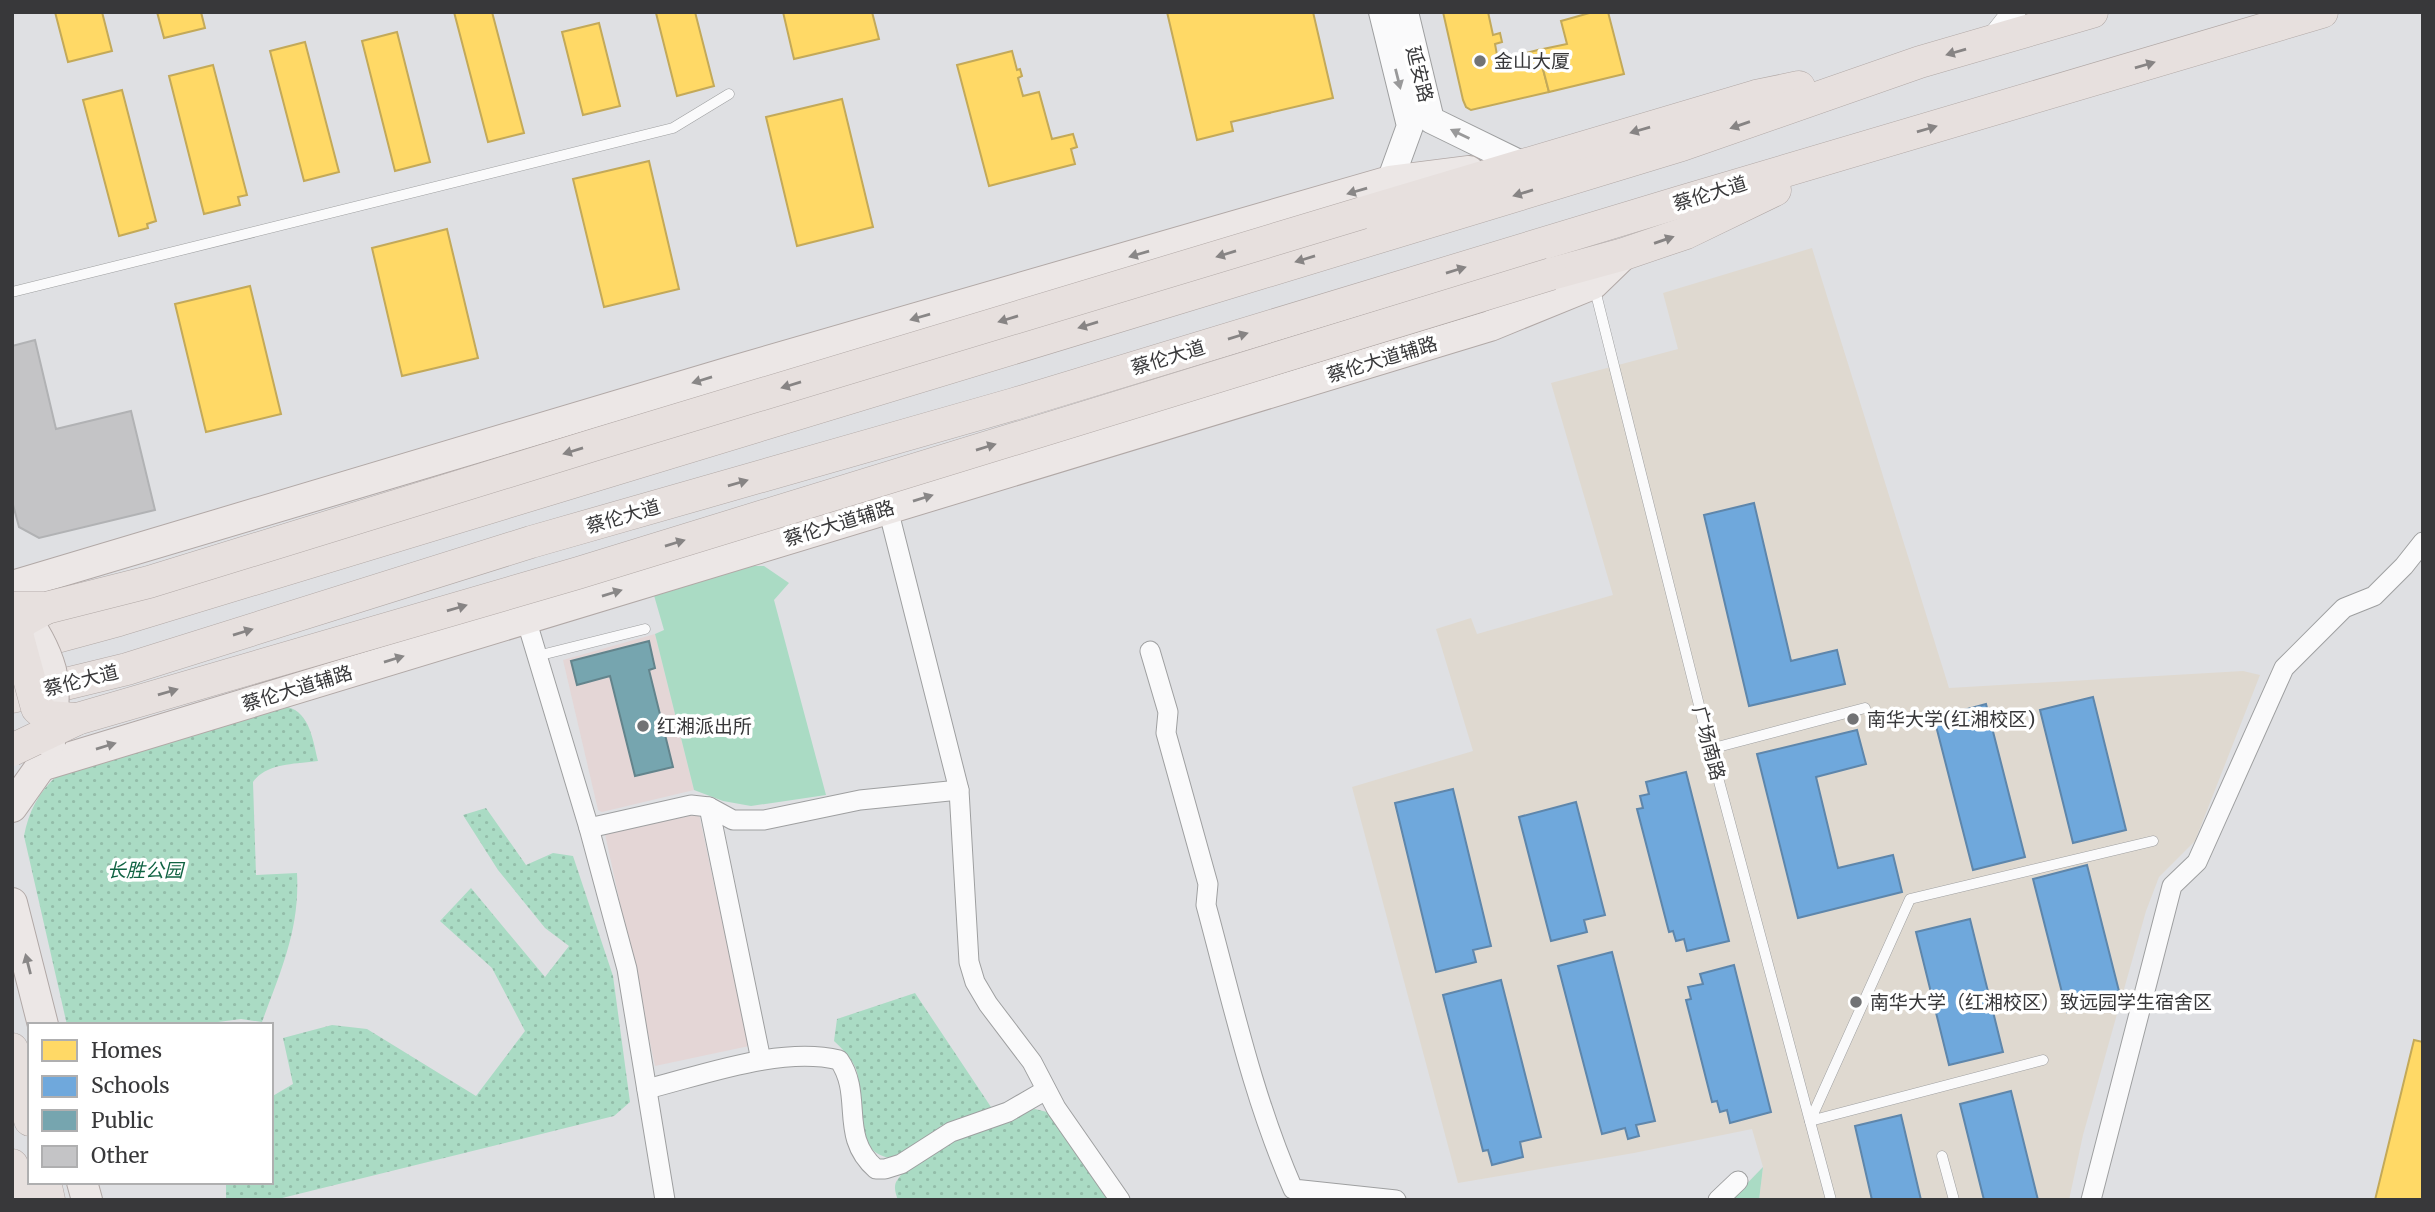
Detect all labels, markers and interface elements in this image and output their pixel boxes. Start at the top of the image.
street label: 延安路 [1401,43,1439,105]
one-way arrow [1945,47,1966,57]
place label: 金山大厦 [1494,49,1570,73]
marker: 金山大厦 [1472,53,1488,69]
one-way arrow [2135,59,2156,69]
one-way arrow [1393,68,1404,90]
one-way arrow [1729,120,1750,131]
one-way arrow [1916,124,1937,134]
one-way arrow [1629,125,1650,135]
one-way arrow [1450,129,1470,140]
street label: 蔡伦大道 [1670,170,1750,216]
one-way arrow [1347,186,1368,196]
one-way arrow [1512,189,1533,199]
one-way arrow [1653,234,1674,245]
one-way arrow [1128,249,1149,259]
one-way arrow [1216,249,1237,259]
one-way arrow [1295,255,1316,265]
one-way arrow [1445,265,1466,275]
one-way arrow [909,312,930,322]
one-way arrow [998,315,1019,325]
one-way arrow [1077,320,1098,331]
one-way arrow [1228,330,1249,340]
street label: 蔡伦大道辅路 [1324,331,1440,387]
street label: 蔡伦大道 [1128,334,1208,380]
one-way arrow [691,376,712,386]
one-way arrow [780,381,801,391]
one-way arrow [975,442,996,452]
one-way arrow [562,446,583,457]
one-way arrow [727,477,748,487]
one-way arrow [913,492,934,502]
street label: 蔡伦大道 [583,494,663,538]
street label: 蔡伦大道辅路 [781,495,897,551]
one-way arrow [664,537,685,548]
one-way arrow [601,587,622,597]
one-way arrow [446,603,467,613]
one-way arrow [233,627,254,637]
one-way arrow [384,653,405,663]
street label: 蔡伦大道 [41,659,121,701]
street label: 蔡伦大道辅路 [239,660,355,716]
one-way arrow [157,687,178,697]
street label: 广场南路 [1688,703,1730,783]
place label: 南华大学(红湘校区) [1867,707,2035,731]
marker: 南华大学(红湘校区) [1845,711,1861,727]
place label: 红湘派出所 [657,714,752,738]
marker: 红湘派出所 [635,718,651,734]
one-way arrow [96,741,117,751]
park label: 长胜公园 [107,858,186,882]
one-way arrow [22,953,33,975]
place label: 南华大学（红湘校区）致远园学生宿舍区 [1870,990,2212,1014]
marker: 南华大学（红湘校区）致远园学生宿舍区 [1848,994,1864,1010]
legend [28,1023,273,1184]
text: Homes [91,1037,162,1064]
text: Schools [91,1072,170,1099]
text: Public [91,1107,154,1134]
text: Other [91,1142,149,1169]

